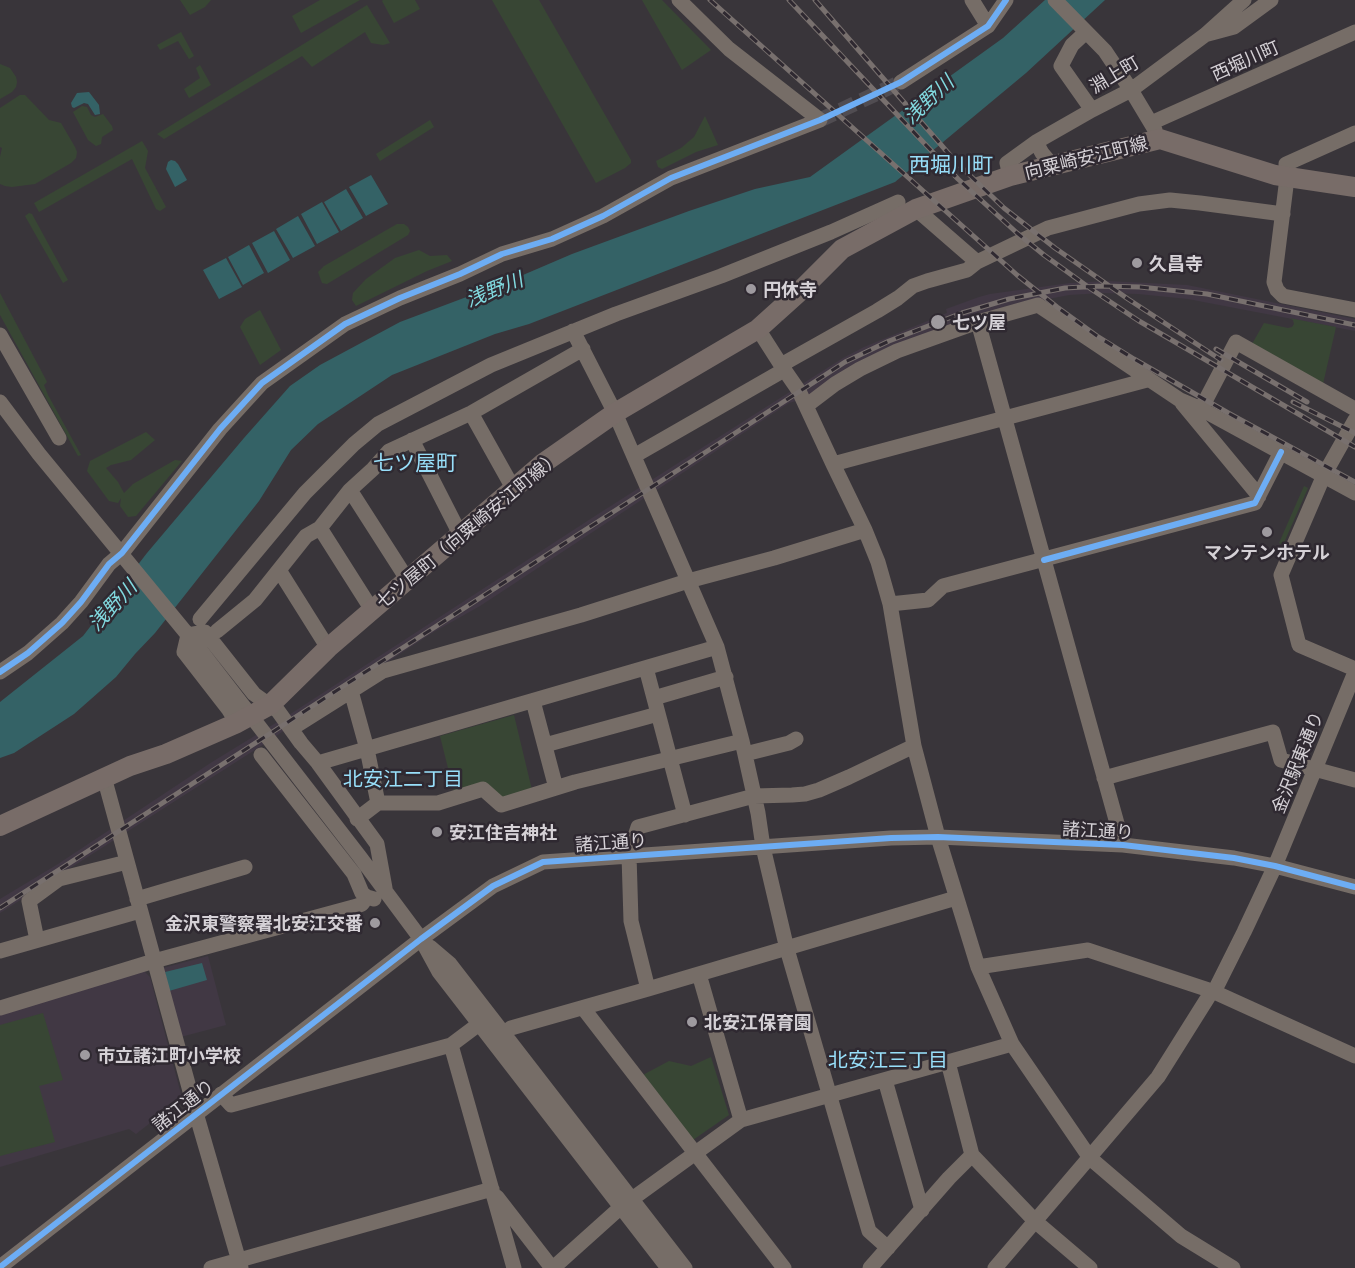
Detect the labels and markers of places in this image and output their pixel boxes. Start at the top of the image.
place label: 久昌寺 [1149,252,1203,274]
marker: 久昌寺 [1130,256,1144,270]
place label: 円休寺 [763,278,817,300]
marker: 円休寺 [744,282,758,296]
place label: 七ツ屋 [952,311,1006,333]
marker: 七ツ屋 [929,313,947,331]
marker: マンテンホテル [1260,525,1274,539]
place label: マンテンホテル [1204,541,1330,563]
place label: 安江住吉神社 [449,821,557,843]
marker: 安江住吉神社 [430,825,444,839]
place label: 金沢東警察署北安江交番 [165,912,363,934]
marker: 金沢東警察署北安江交番 [368,916,382,930]
place label: 北安江保育園 [704,1011,812,1033]
marker: 北安江保育園 [685,1015,699,1029]
place label: 市立諸江町小学校 [97,1044,241,1066]
marker: 市立諸江町小学校 [78,1048,92,1062]

